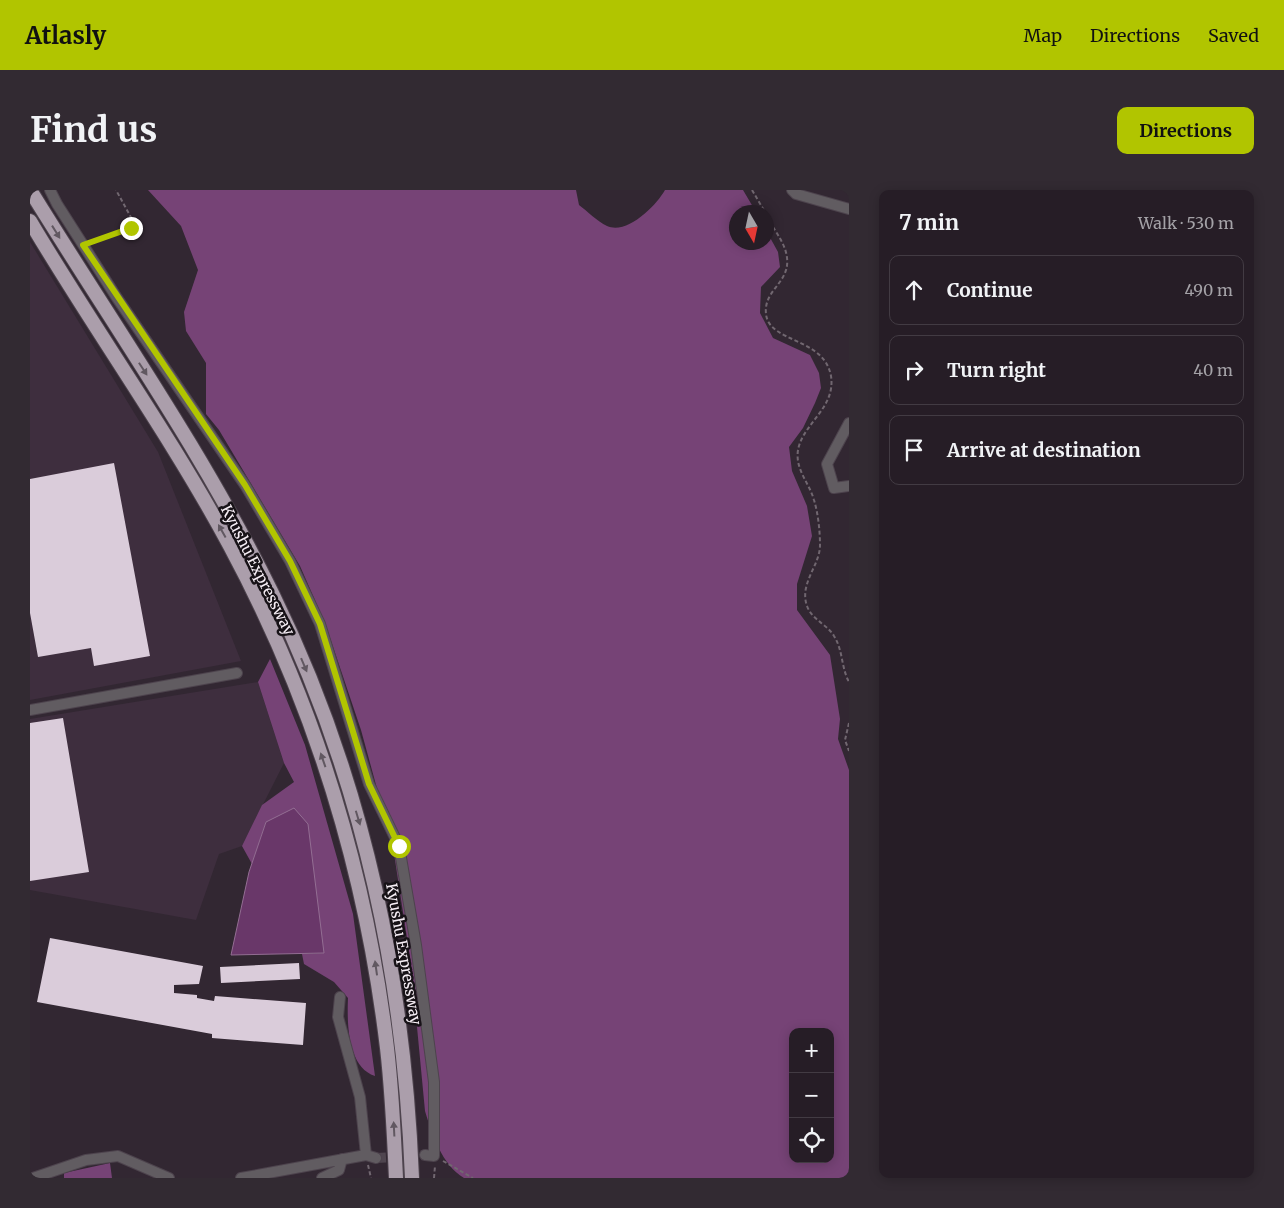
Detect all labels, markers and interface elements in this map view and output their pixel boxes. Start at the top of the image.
text: Atlasly [25,20,106,51]
text: Map [1024,24,1062,47]
text: Directions [1090,24,1180,47]
text: Saved [1208,24,1259,47]
button: Directions [1117,107,1254,154]
text: Find us [30,108,157,152]
north arrow [729,205,774,250]
text: 7 min [899,209,959,236]
text: Walk · 530 m [1138,213,1234,233]
route end [120,217,143,240]
one-way arrow [51,225,60,238]
icon: ahead [900,276,928,304]
text: Continue [947,278,1033,302]
text: 490 m [1184,280,1233,300]
icon: right [900,356,928,384]
text: Turn right [947,358,1046,382]
text: 40 m [1193,360,1233,380]
one-way arrow [138,362,147,375]
icon: arrive [900,436,928,464]
text: Arrive at destination [947,438,1141,462]
street label: Kyushu Expressway [217,502,299,639]
one-way arrow [218,524,226,539]
one-way arrow [301,657,309,672]
one-way arrow [319,752,326,767]
one-way arrow [354,811,362,826]
route start [388,835,411,858]
street label: Kyushu Expressway [382,882,426,1027]
one-way arrow [371,960,379,976]
map controls [789,1028,834,1163]
button: + [789,1028,834,1073]
button: − [789,1073,834,1118]
button: locate [789,1118,834,1163]
one-way arrow [389,1121,397,1137]

